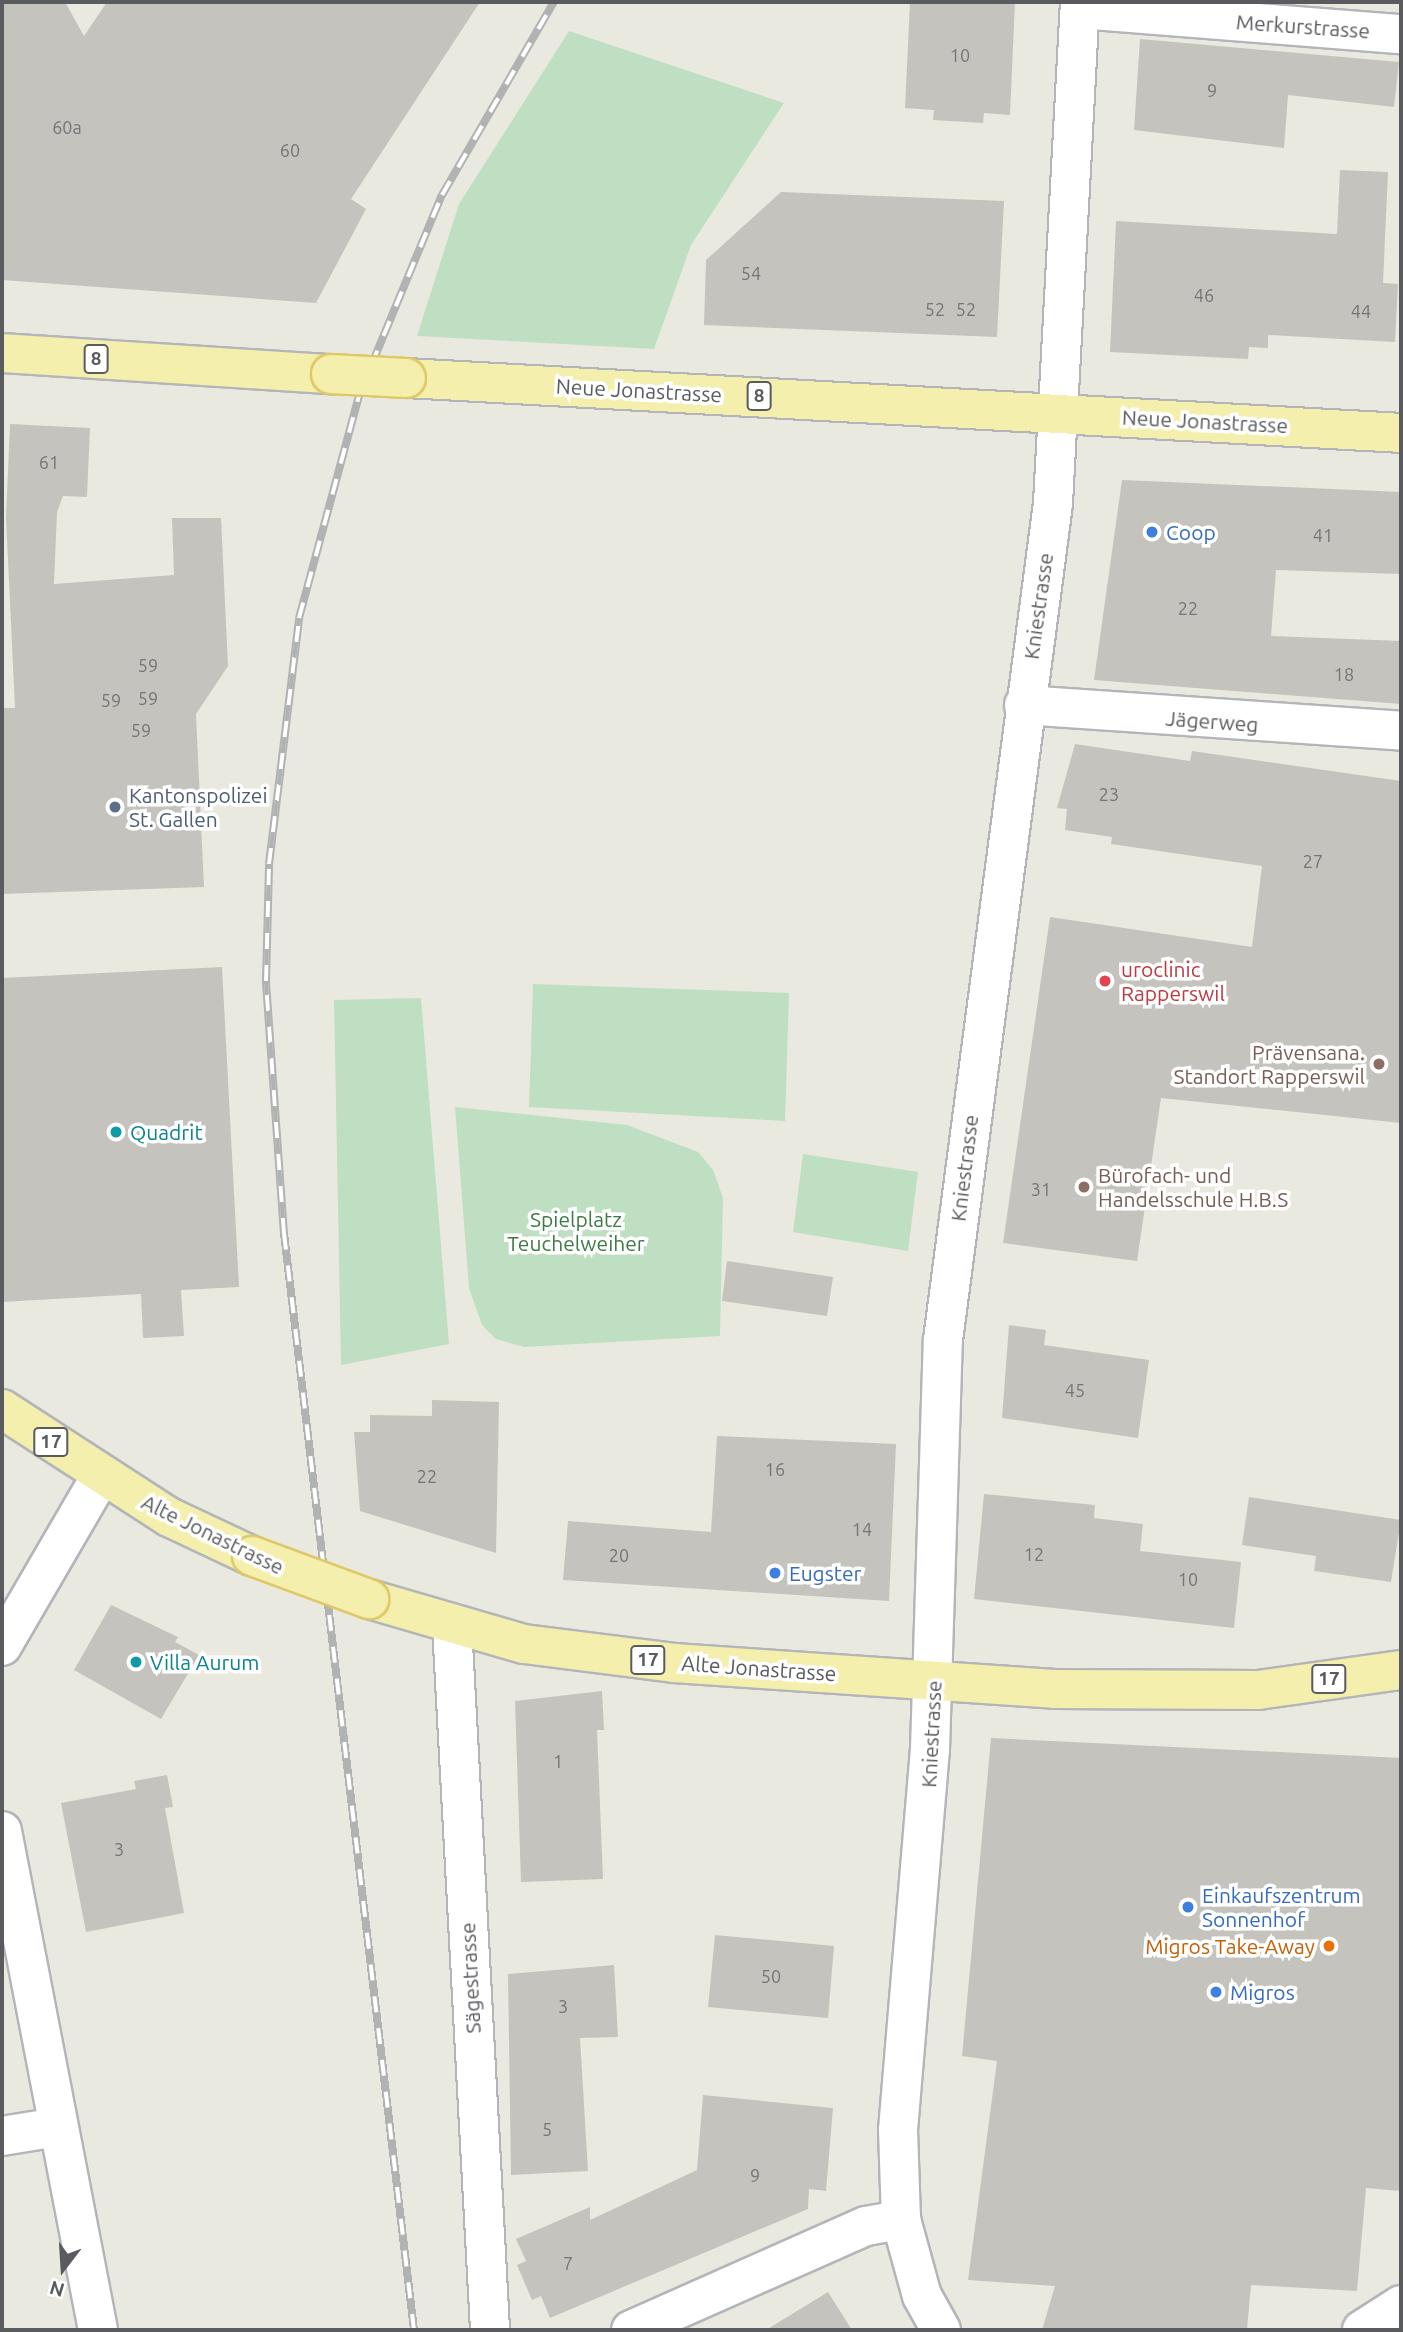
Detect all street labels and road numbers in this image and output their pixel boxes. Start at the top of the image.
street label: Merkurstrasse [1235,9,1371,43]
road number: 8 [82,344,110,374]
street label: Neue Jonastrasse [555,373,723,407]
road number: 8 [745,380,773,412]
street label: Neue Jonastrasse [1121,404,1289,438]
street label: Kniestrasse [1018,551,1058,661]
street label: Jägerweg [1165,705,1259,737]
street label: Kniestrasse [945,1113,983,1223]
road number: 17 [32,1426,70,1458]
street label: Alte Jonastrasse [138,1489,288,1579]
road number: 17 [629,1644,667,1676]
street label: Alte Jonastrasse [681,1650,837,1686]
road number: 17 [1310,1664,1348,1694]
street label: Kniestrasse [916,1680,946,1788]
street label: Sägestrasse [455,1922,485,2034]

